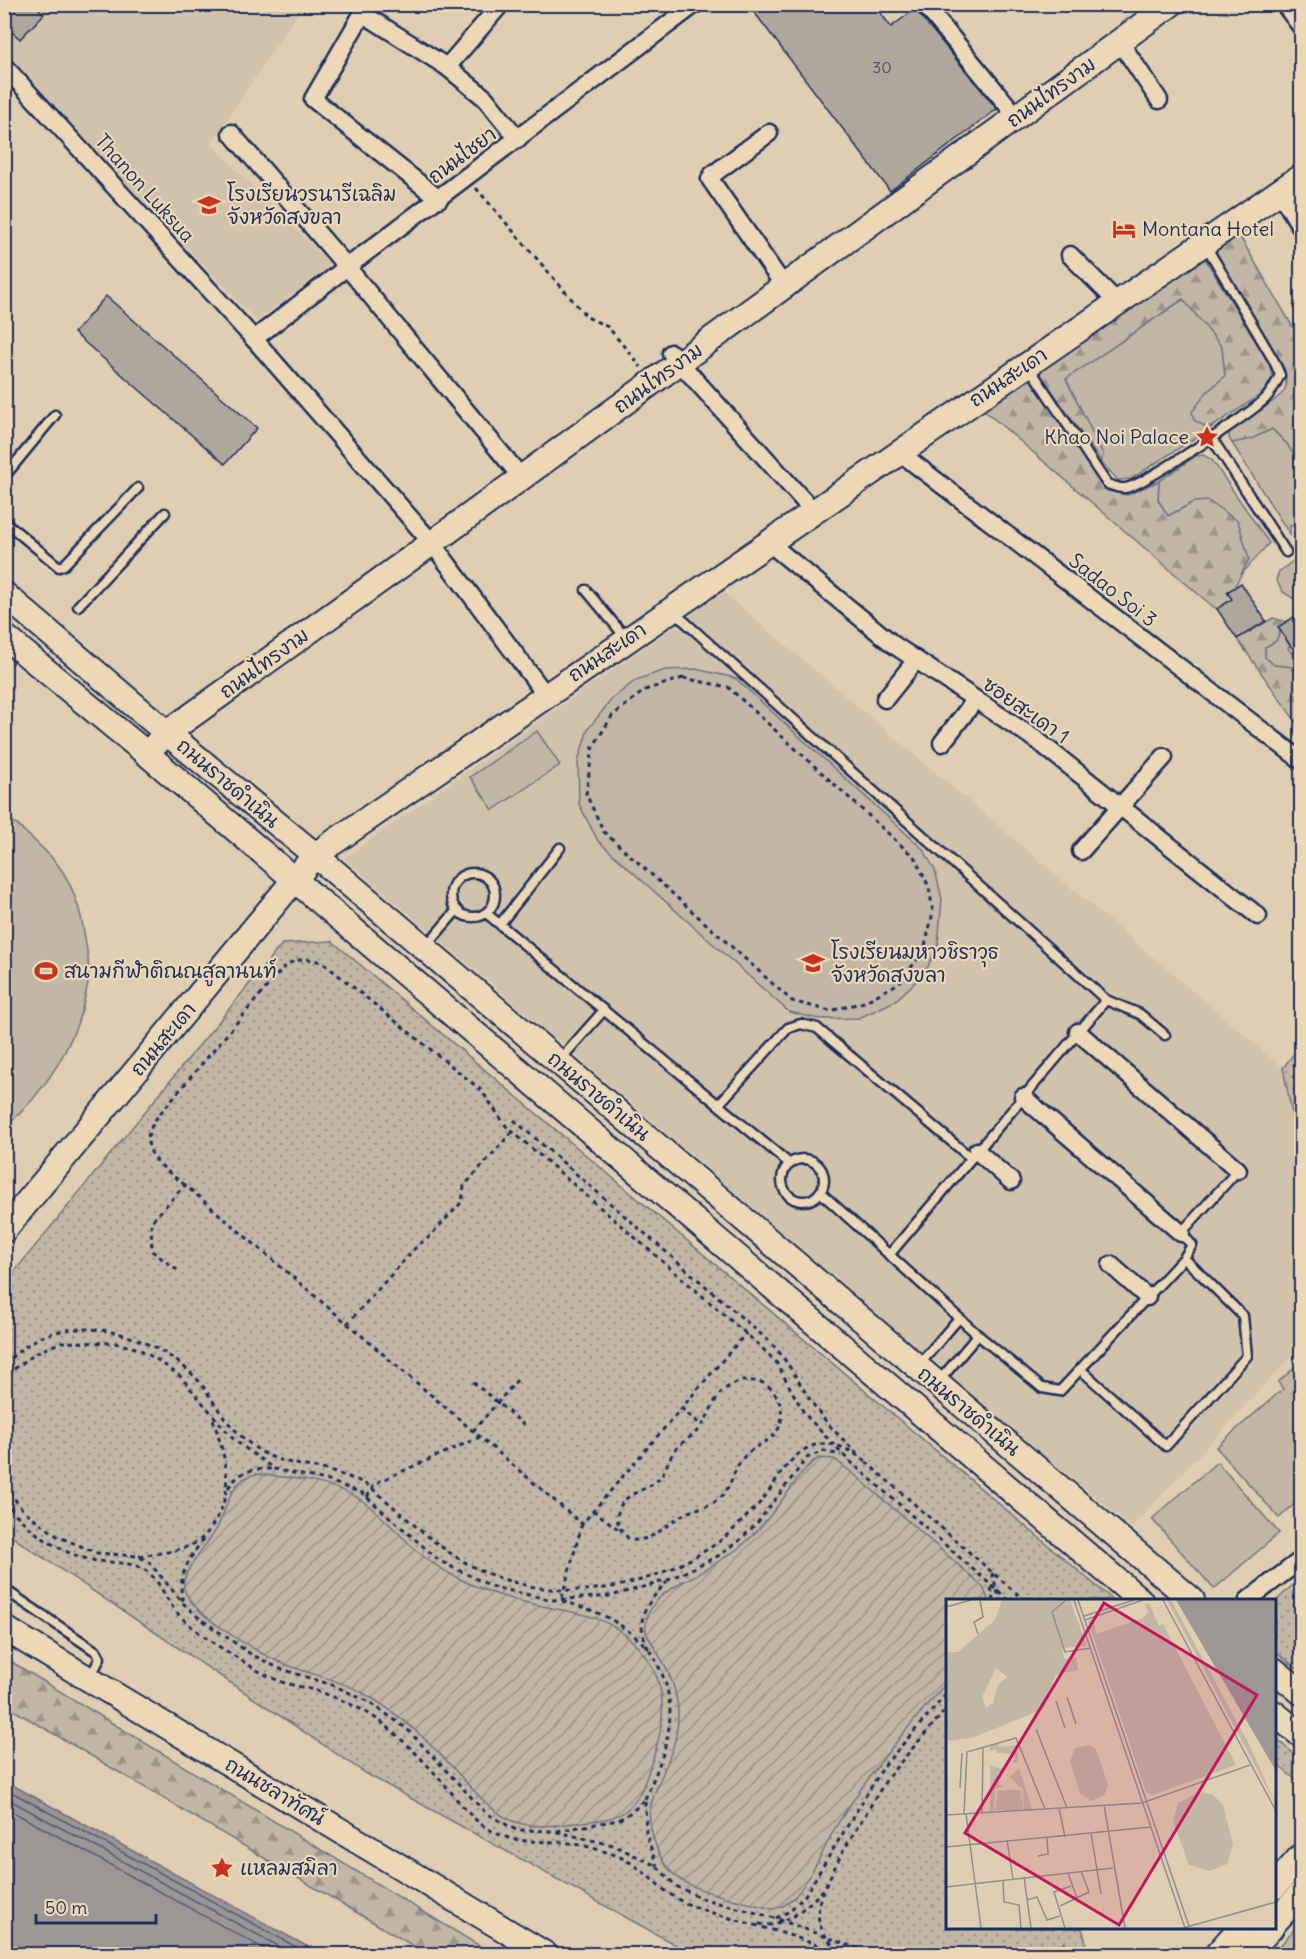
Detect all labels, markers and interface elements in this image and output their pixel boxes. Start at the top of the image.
street label: ถนนไทรงาม [1001,51,1100,132]
house number: 30 [872,57,892,77]
street label: ถนนไชยา [423,121,501,188]
street label: Thanon Luksua [90,128,201,247]
place label: โรงเรียนวรนารีเฉลิม จังหวัดสงขลา [227,181,396,229]
school or university icon: โรงเรียนวรนารีเฉลิม จังหวัดสงขลา [196,192,222,218]
hotel icon: Montana Hotel [1111,216,1137,242]
place label: Montana Hotel [1142,216,1274,241]
street label: ถนนไทรงาม [608,337,707,418]
street label: ถนนสะเดา [964,341,1052,412]
place label: Khao Noi Palace [1044,424,1189,449]
place icon: Khao Noi Palace [1194,424,1220,450]
street label: Sadao Soi 3 [1064,548,1162,632]
street label: ถนนสะเดา [563,616,651,687]
street label: ถนนไทรงาม [214,622,313,703]
street label: ซอยสะเดา 1 [978,671,1075,749]
street label: ถนนราชดำเนิน [172,733,285,833]
place label: โรงเรียนมหาวชิราวุธ จังหวัดสงขลา [831,939,999,987]
school or university icon: โรงเรียนมหาวชิราวุธ จังหวัดสงขลา [800,950,826,976]
sports icon: สนามกีฬาติณณสูลานนท์ [33,958,59,984]
place label: สนามกีฬาติณณสูลานนท์ [64,958,277,987]
street label: ถนนสะเดา [125,997,201,1081]
street label: ถนนราชดำเนิน [543,1046,656,1146]
street label: ถนนราชดำเนิน [913,1361,1026,1461]
inset map [946,1599,1276,1929]
street label: ถนนชลาทัศน์ [221,1751,330,1830]
place icon: แหลมสมิลา [209,1855,235,1881]
place label: แหลมสมิลา [240,1855,338,1880]
scale bar [36,1887,156,1925]
text: 50 m [45,1896,87,1919]

